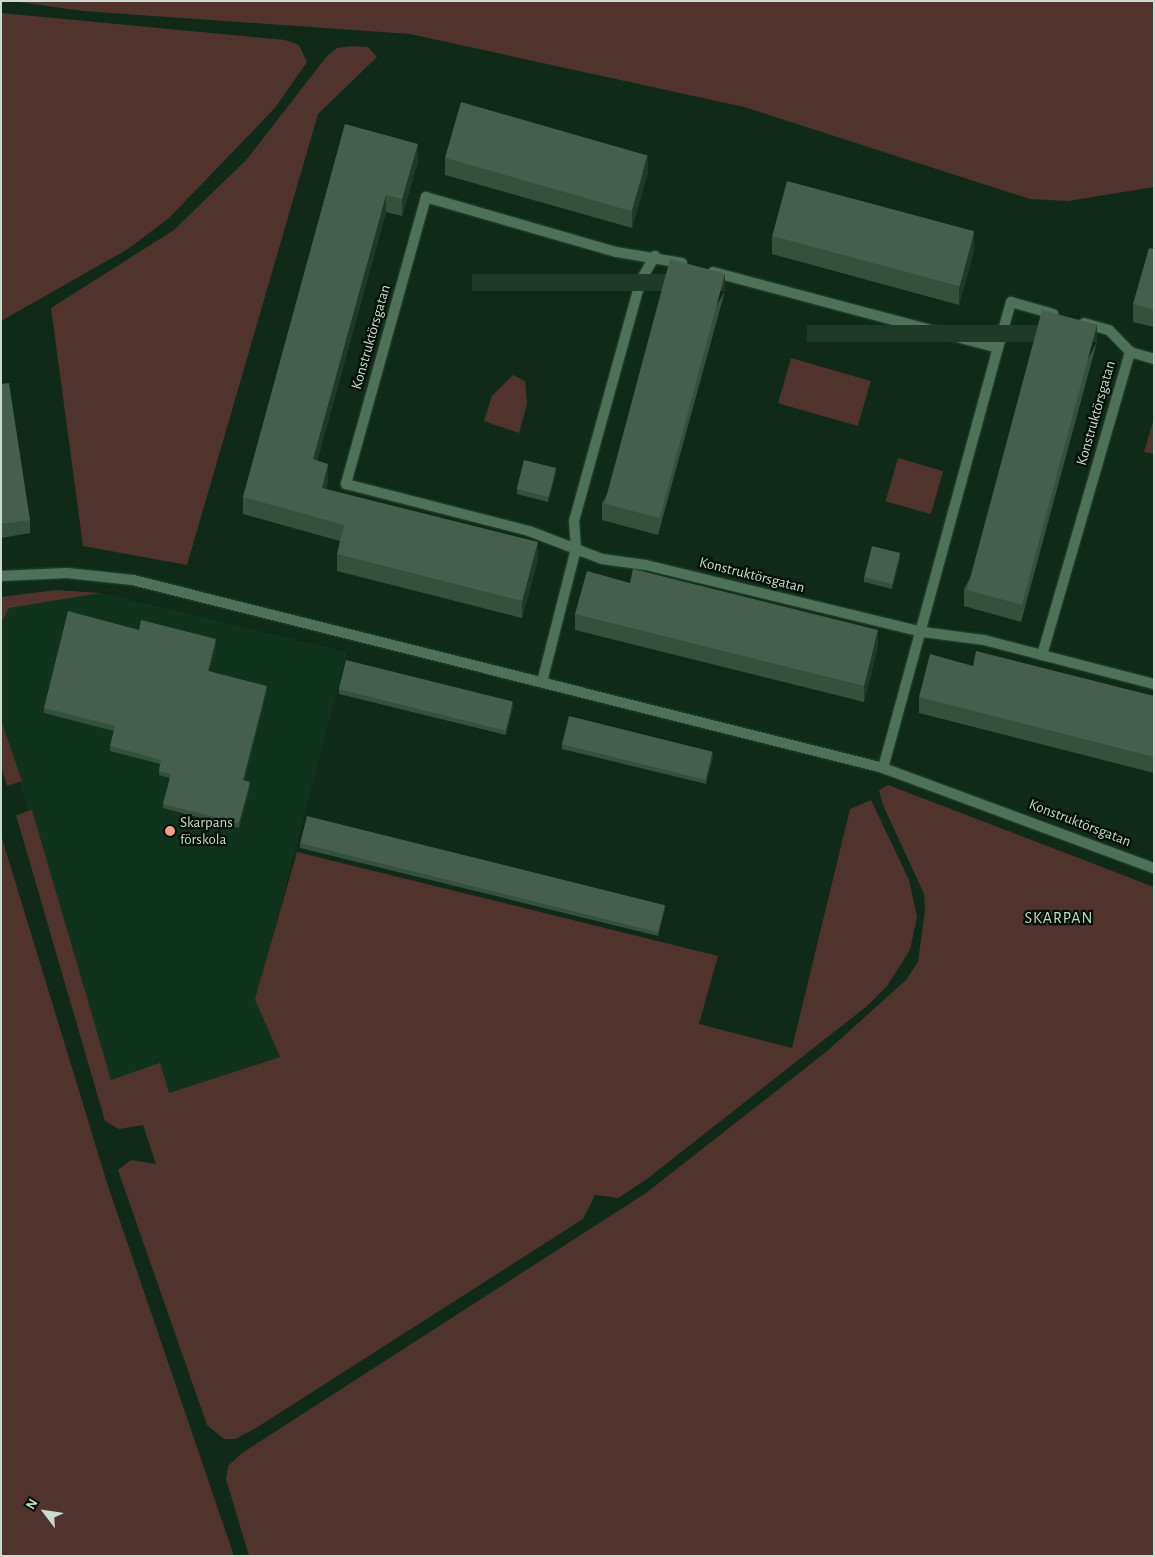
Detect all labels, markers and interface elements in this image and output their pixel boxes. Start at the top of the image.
street label: Konstruktörsgatan [347,283,395,391]
street label: Konstruktörsgatan [1072,359,1120,467]
street label: Konstruktörsgatan [697,553,807,597]
street label: Konstruktörsgatan [1026,795,1134,851]
place label: Skarpans förskola [180,813,233,848]
marker: Skarpans förskola [164,825,176,837]
district label: SKARPAN [1024,908,1094,928]
north arrow [20,1487,70,1537]
text: N [24,1497,41,1512]

